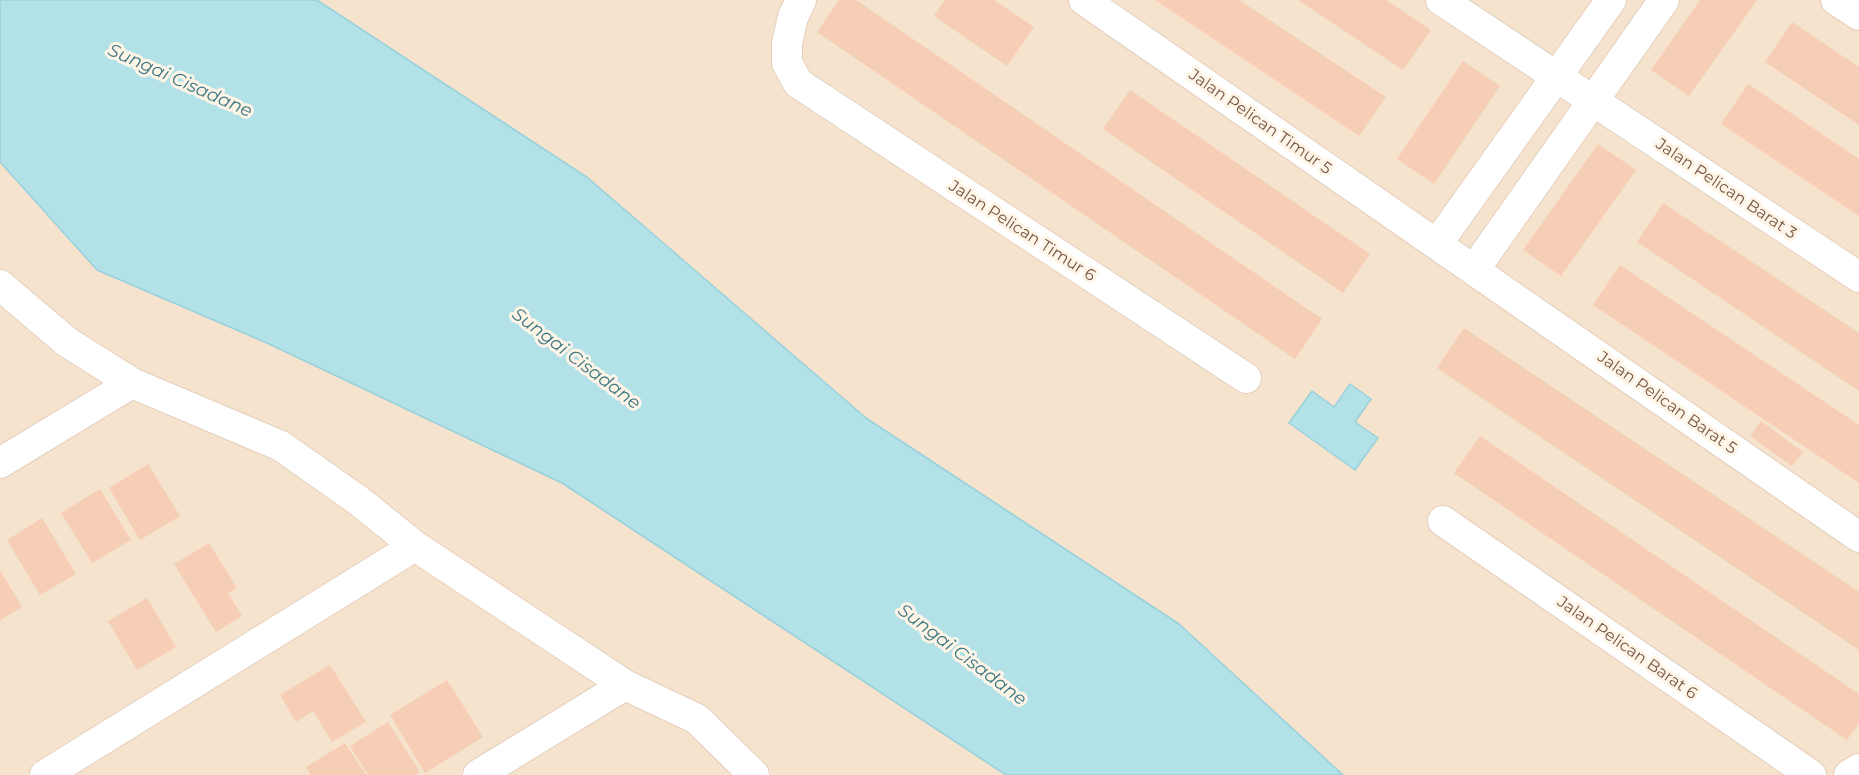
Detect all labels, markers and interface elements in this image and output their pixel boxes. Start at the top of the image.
water label: Sungai Cisadane [105,39,255,123]
street label: Jalan Pelican Timur 5 [1185,65,1335,179]
street label: Jalan Pelican Barat 3 [1652,135,1800,243]
street label: Jalan Pelican Timur 6 [945,176,1099,286]
water label: Sungai Cisadane [507,304,645,414]
street label: Jalan Pelican Barat 5 [1594,348,1740,458]
street label: Jalan Pelican Barat 6 [1553,592,1701,704]
water label: Sungai Cisadane [893,600,1031,710]

